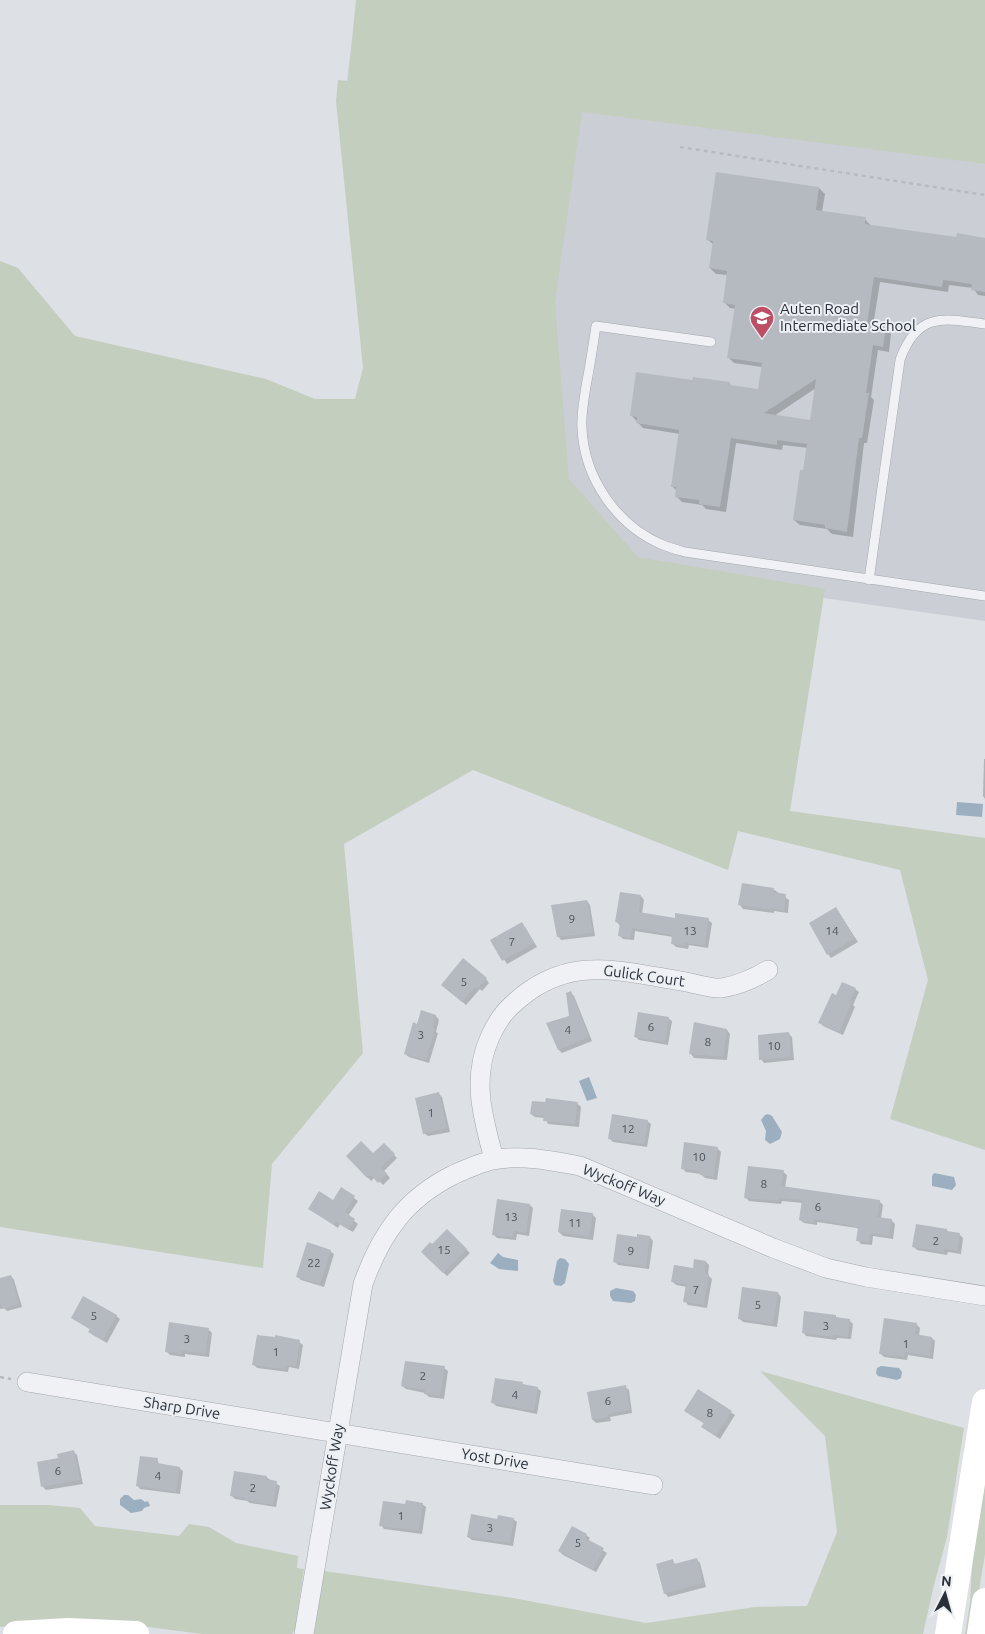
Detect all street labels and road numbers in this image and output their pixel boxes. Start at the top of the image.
street label: Gulick Court [602,961,686,990]
street label: Wyckoff Way [580,1160,668,1209]
street label: Sharp Drive [142,1393,222,1422]
street label: Wyckoff Way [316,1422,347,1511]
street label: Yost Drive [460,1445,530,1472]

